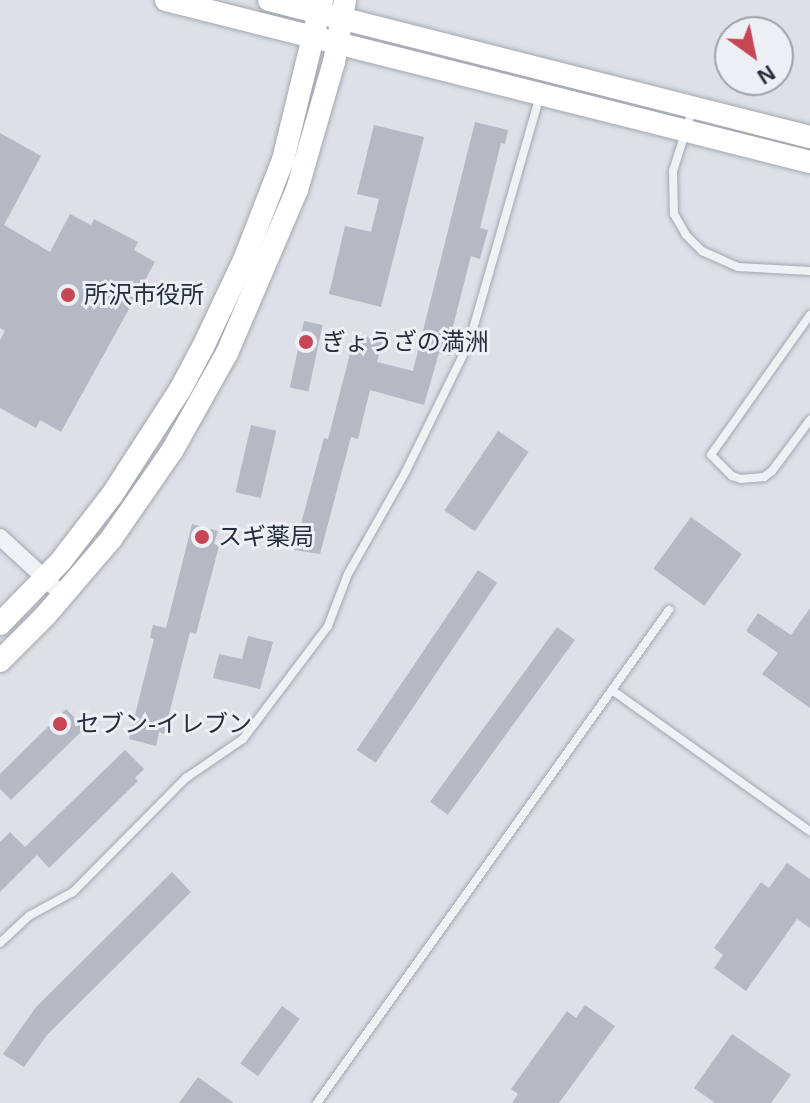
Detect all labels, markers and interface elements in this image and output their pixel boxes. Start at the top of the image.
north arrow [714,16,794,96]
text: N [753,60,780,90]
place label: 所沢市役所 [84,281,204,309]
marker: 所沢市役所 [59,286,77,304]
place label: ぎょうざの満洲 [322,328,490,356]
marker: ぎょうざの満洲 [297,333,315,351]
place label: スギ薬局 [218,523,314,551]
marker: スギ薬局 [193,528,211,546]
place label: セブン-イレブン [76,710,252,738]
marker: セブン-イレブン [51,715,69,733]

